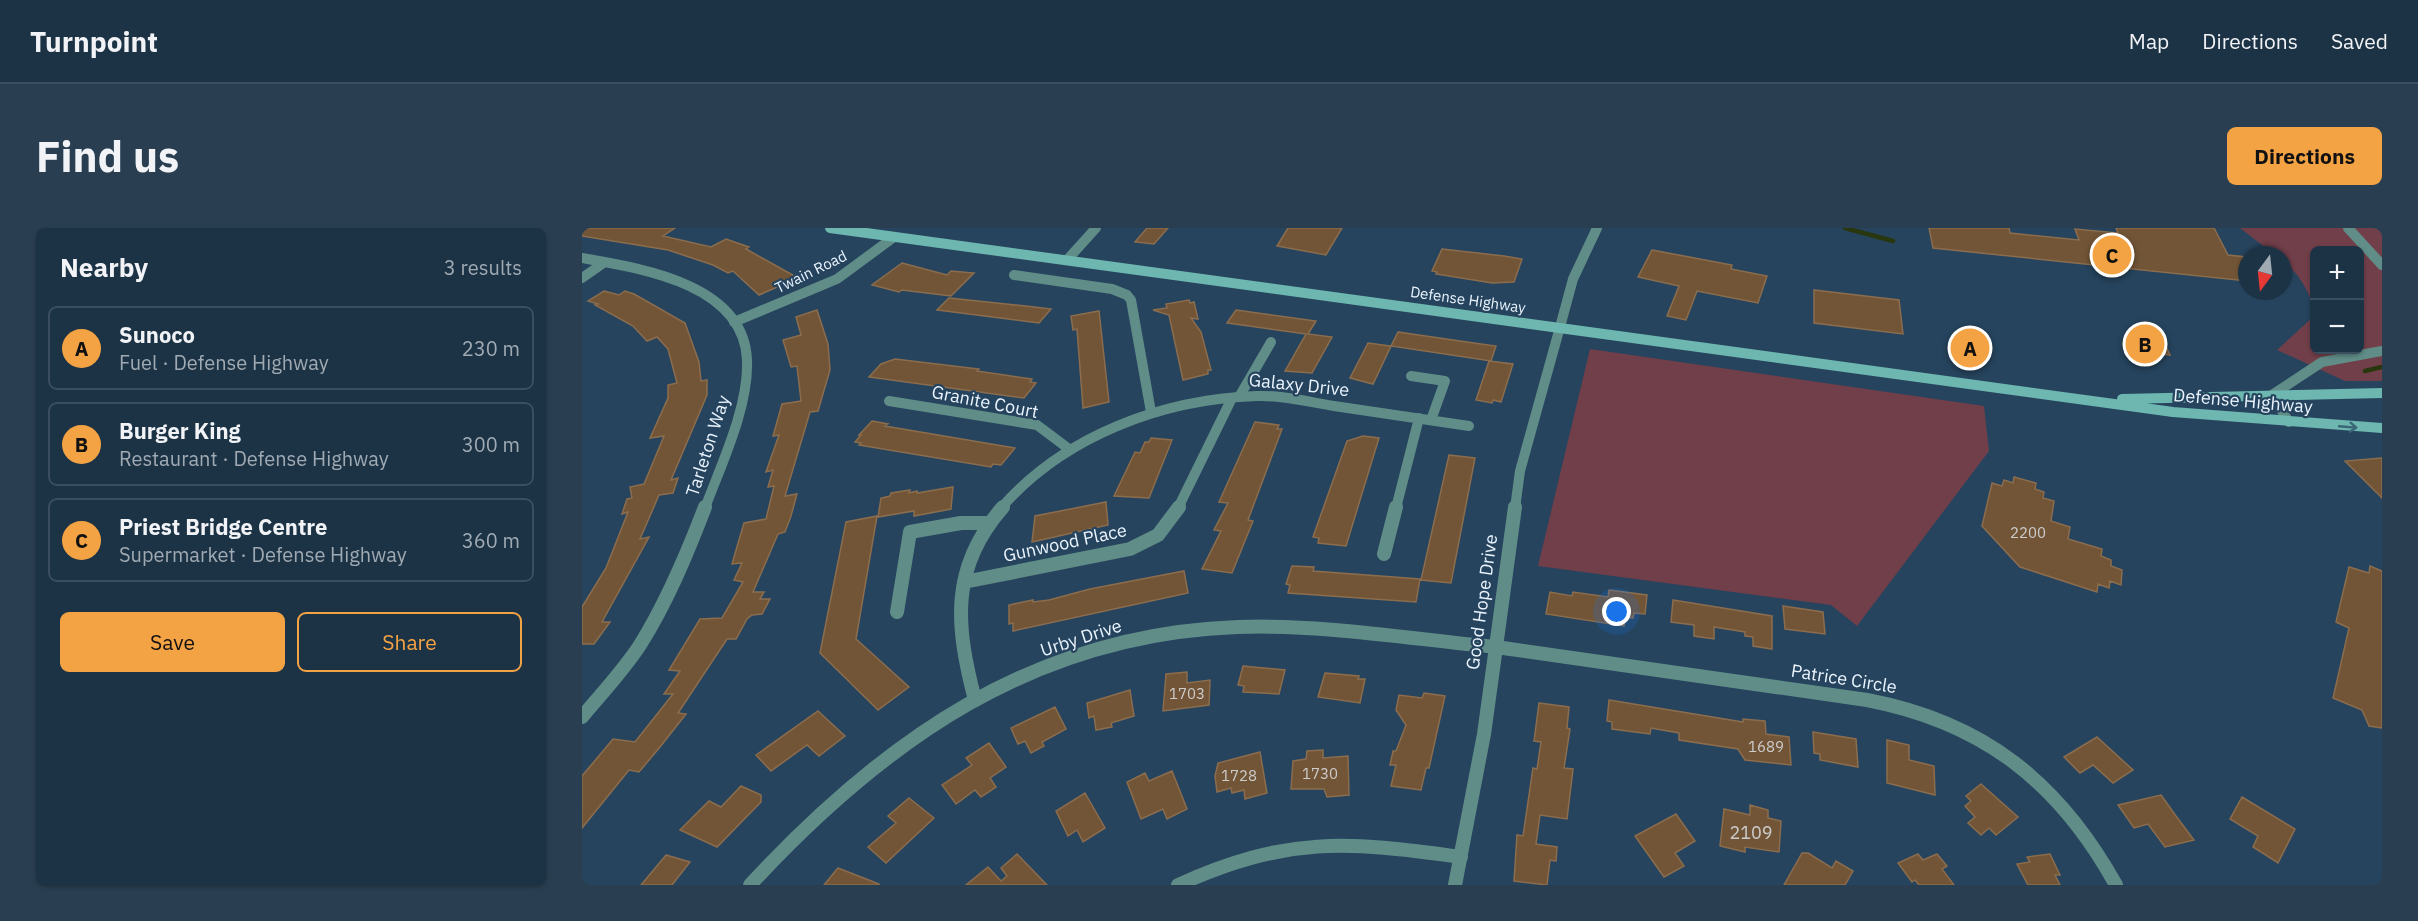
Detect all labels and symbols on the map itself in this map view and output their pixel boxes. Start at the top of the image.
pin: C [2092,232,2132,278]
street label: Twain Road [772,246,850,297]
north arrow [2238,246,2292,300]
street label: Defense Highway [1409,282,1528,317]
pin: B [2126,322,2164,366]
pin: A [1950,326,1990,370]
street label: Galaxy Drive [1248,368,1350,401]
street label: Granite Court [930,380,1040,423]
street label: Defense Highway [2172,383,2314,418]
street label: Tarleton Way [680,392,735,499]
one-way arrow [2337,422,2357,433]
street label: Gunwood Place [1001,518,1129,567]
house number: 2200 [2010,523,2046,542]
street label: Good Hope Drive [1461,533,1502,671]
your location [1602,597,1631,626]
street label: Urby Drive [1037,614,1125,661]
street label: Patrice Circle [1789,659,1899,698]
house number: 1703 [1169,684,1205,703]
house number: 1689 [1748,737,1784,756]
house number: 1730 [1302,764,1338,783]
house number: 1728 [1221,766,1257,785]
house number: 2109 [1729,821,1773,844]

